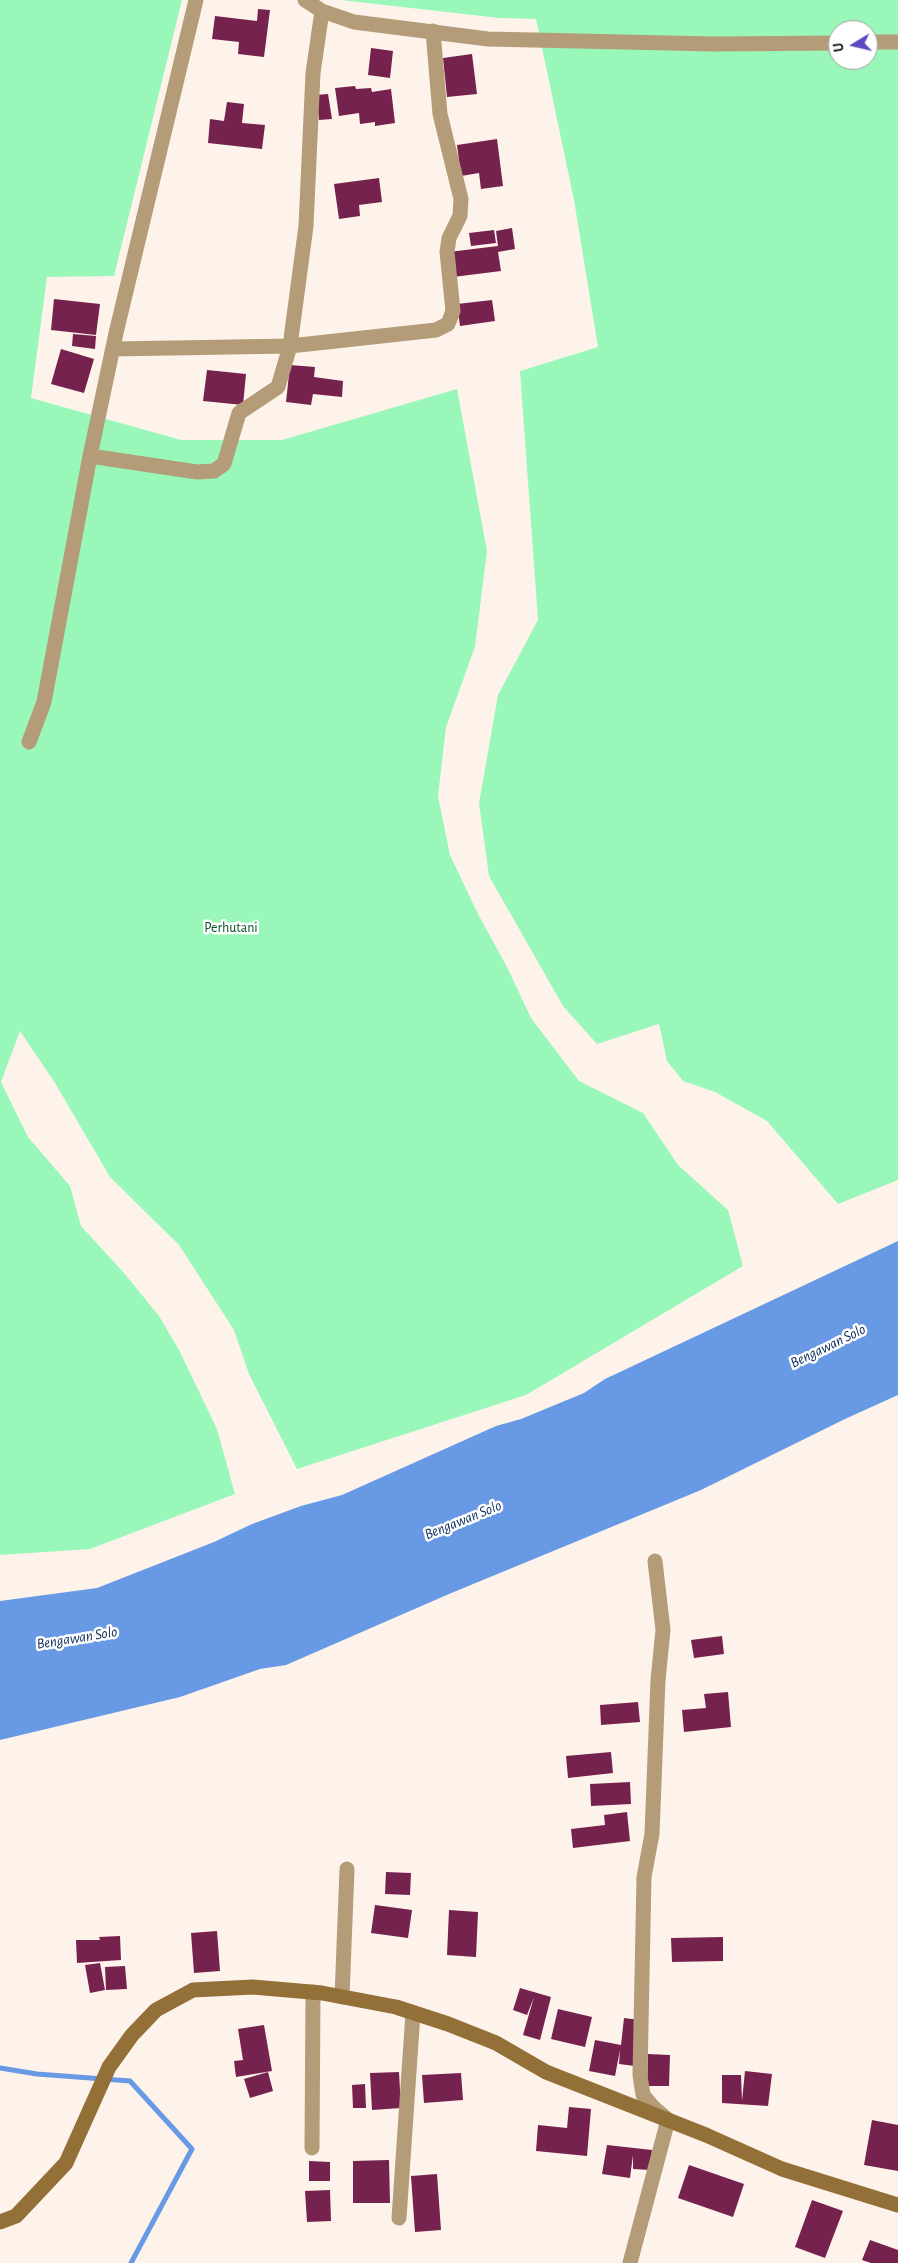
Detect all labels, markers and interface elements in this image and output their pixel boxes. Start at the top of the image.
north arrow [828,20,878,70]
text: U [832,42,847,53]
park label: Perhutani [204,920,258,936]
water label: Bengawan Solo [787,1320,869,1372]
water label: Bengawan Solo [422,1496,504,1544]
water label: Bengawan Solo [35,1623,119,1653]

